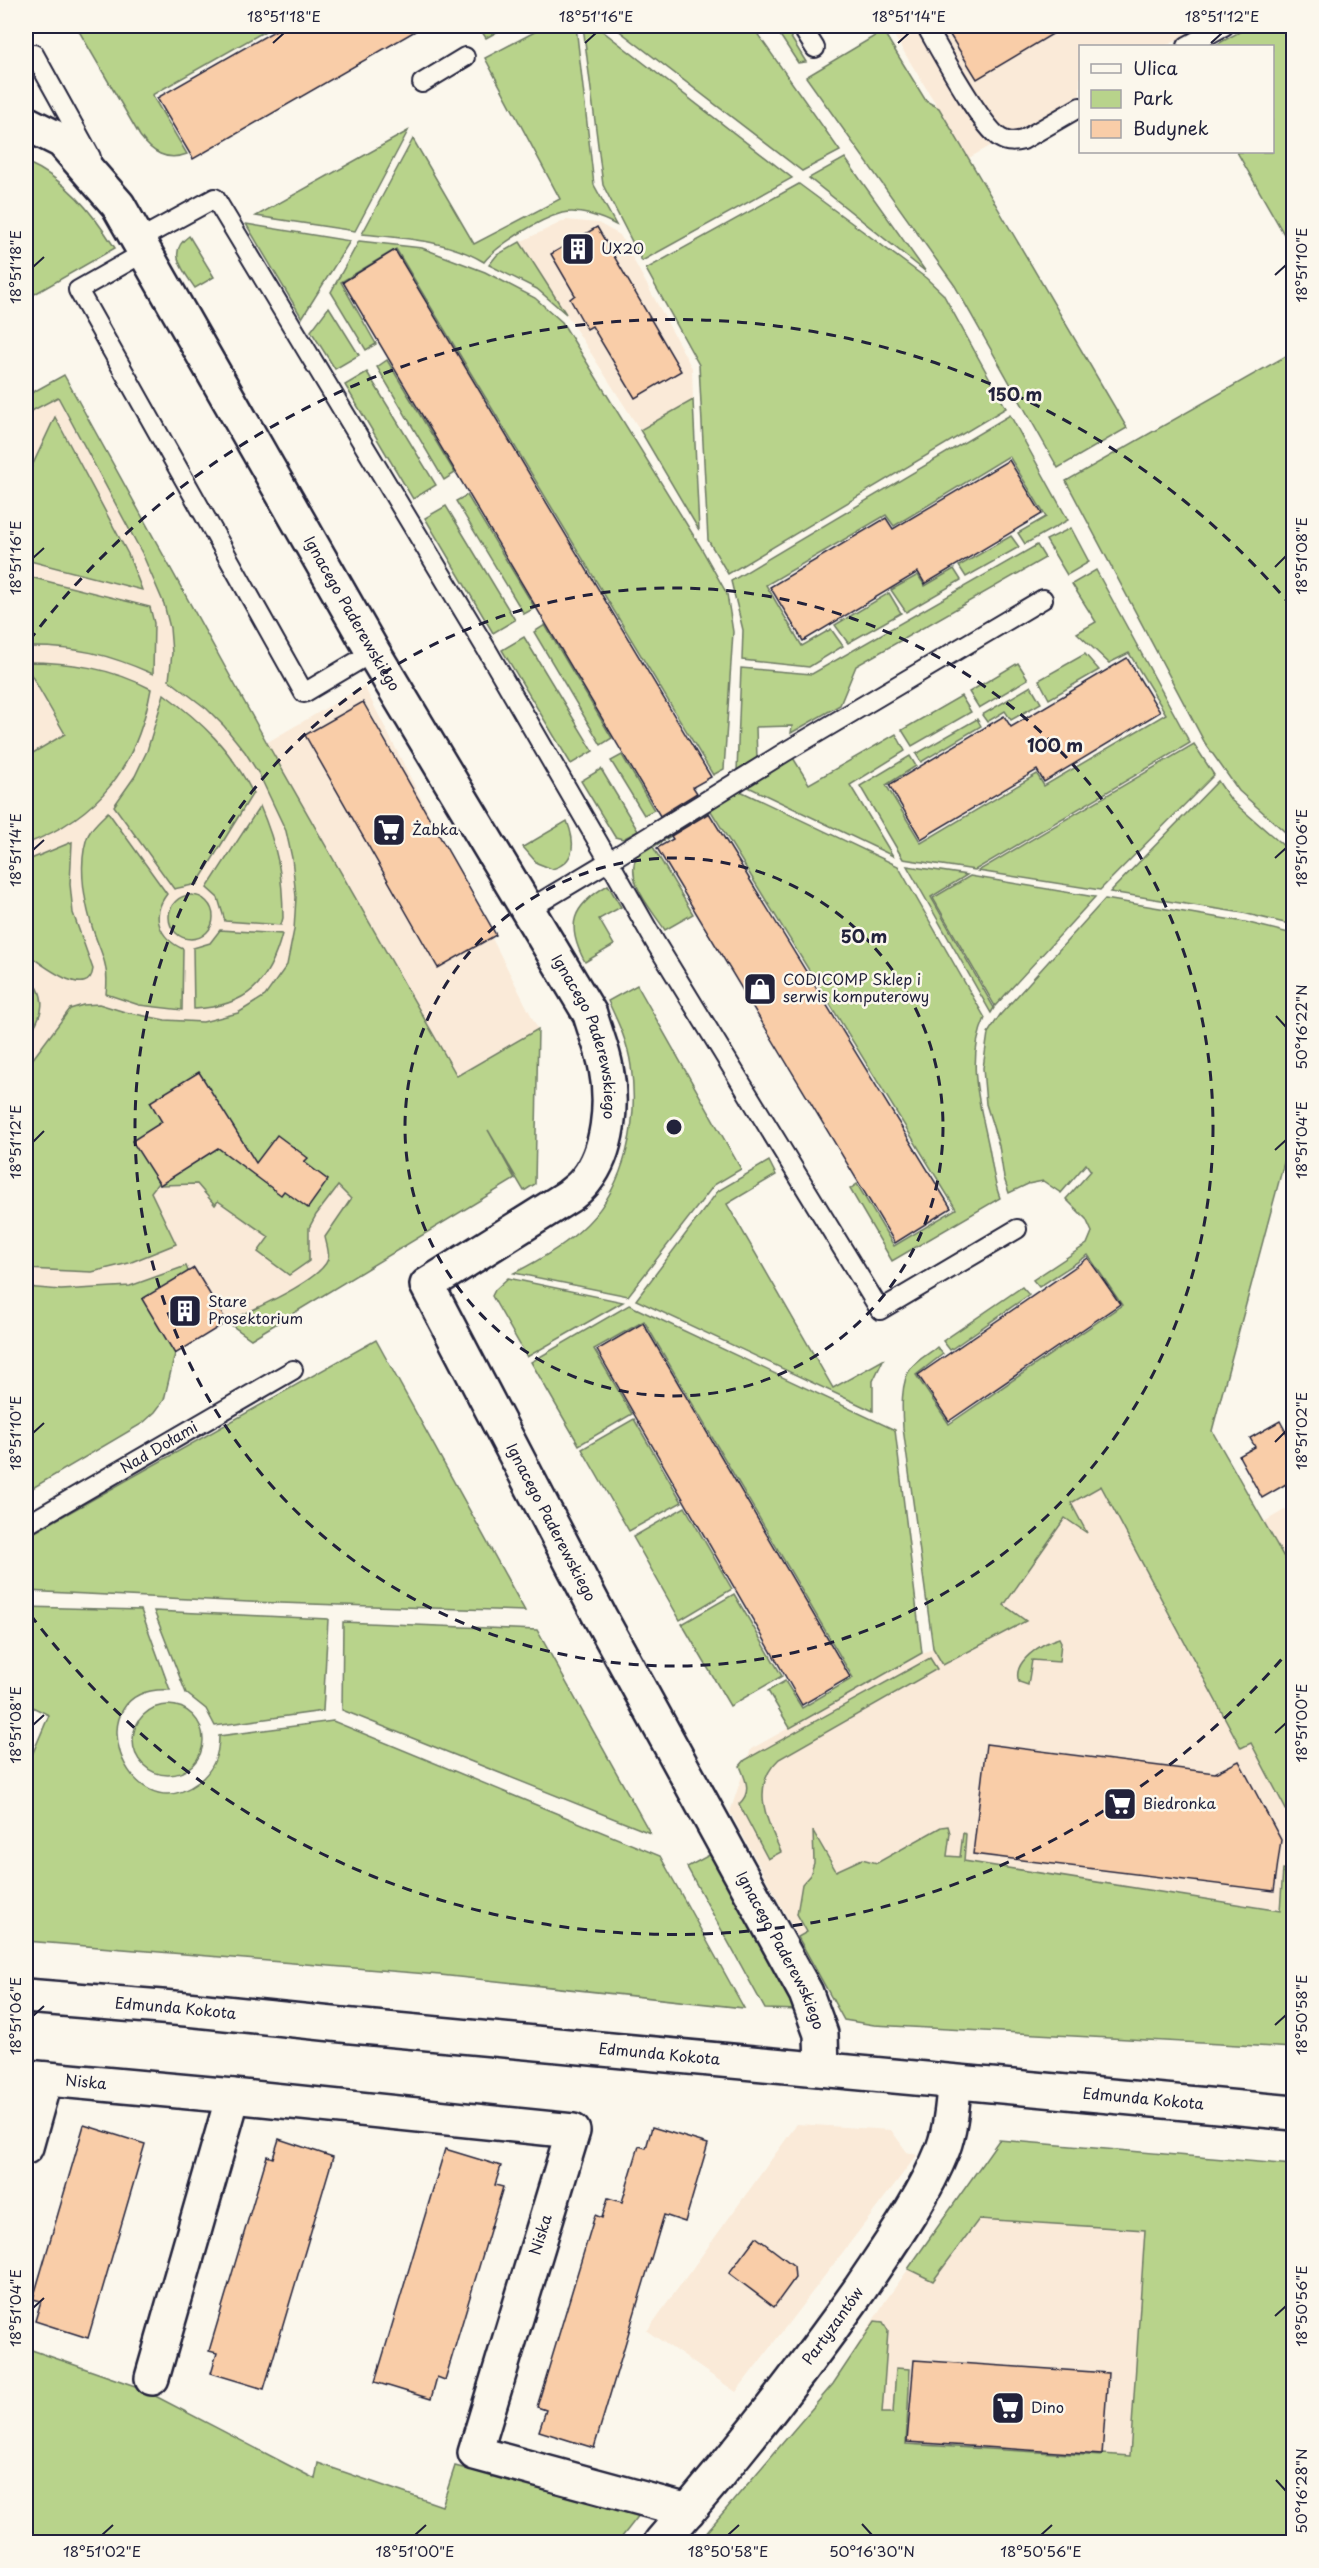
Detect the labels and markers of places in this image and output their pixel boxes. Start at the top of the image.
building icon: UX20 [560,231,596,267]
place label: UX20 [601,236,644,259]
supermarket icon: Żabka [371,812,407,848]
place label: Żabka [412,817,459,840]
place label: CODICOMP Sklep i serwis komputerowy [783,967,929,1007]
shop icon: CODICOMP Sklep i serwis komputerowy [742,971,778,1007]
centre of rings [664,1117,684,1137]
place label: Stare Prosektorium [208,1289,303,1329]
building icon: Stare Prosektorium [167,1293,203,1329]
supermarket icon: Biedronka [1102,1786,1138,1822]
place label: Biedronka [1143,1791,1216,1814]
supermarket icon: Dino [990,2390,1026,2426]
place label: Dino [1031,2395,1064,2418]

